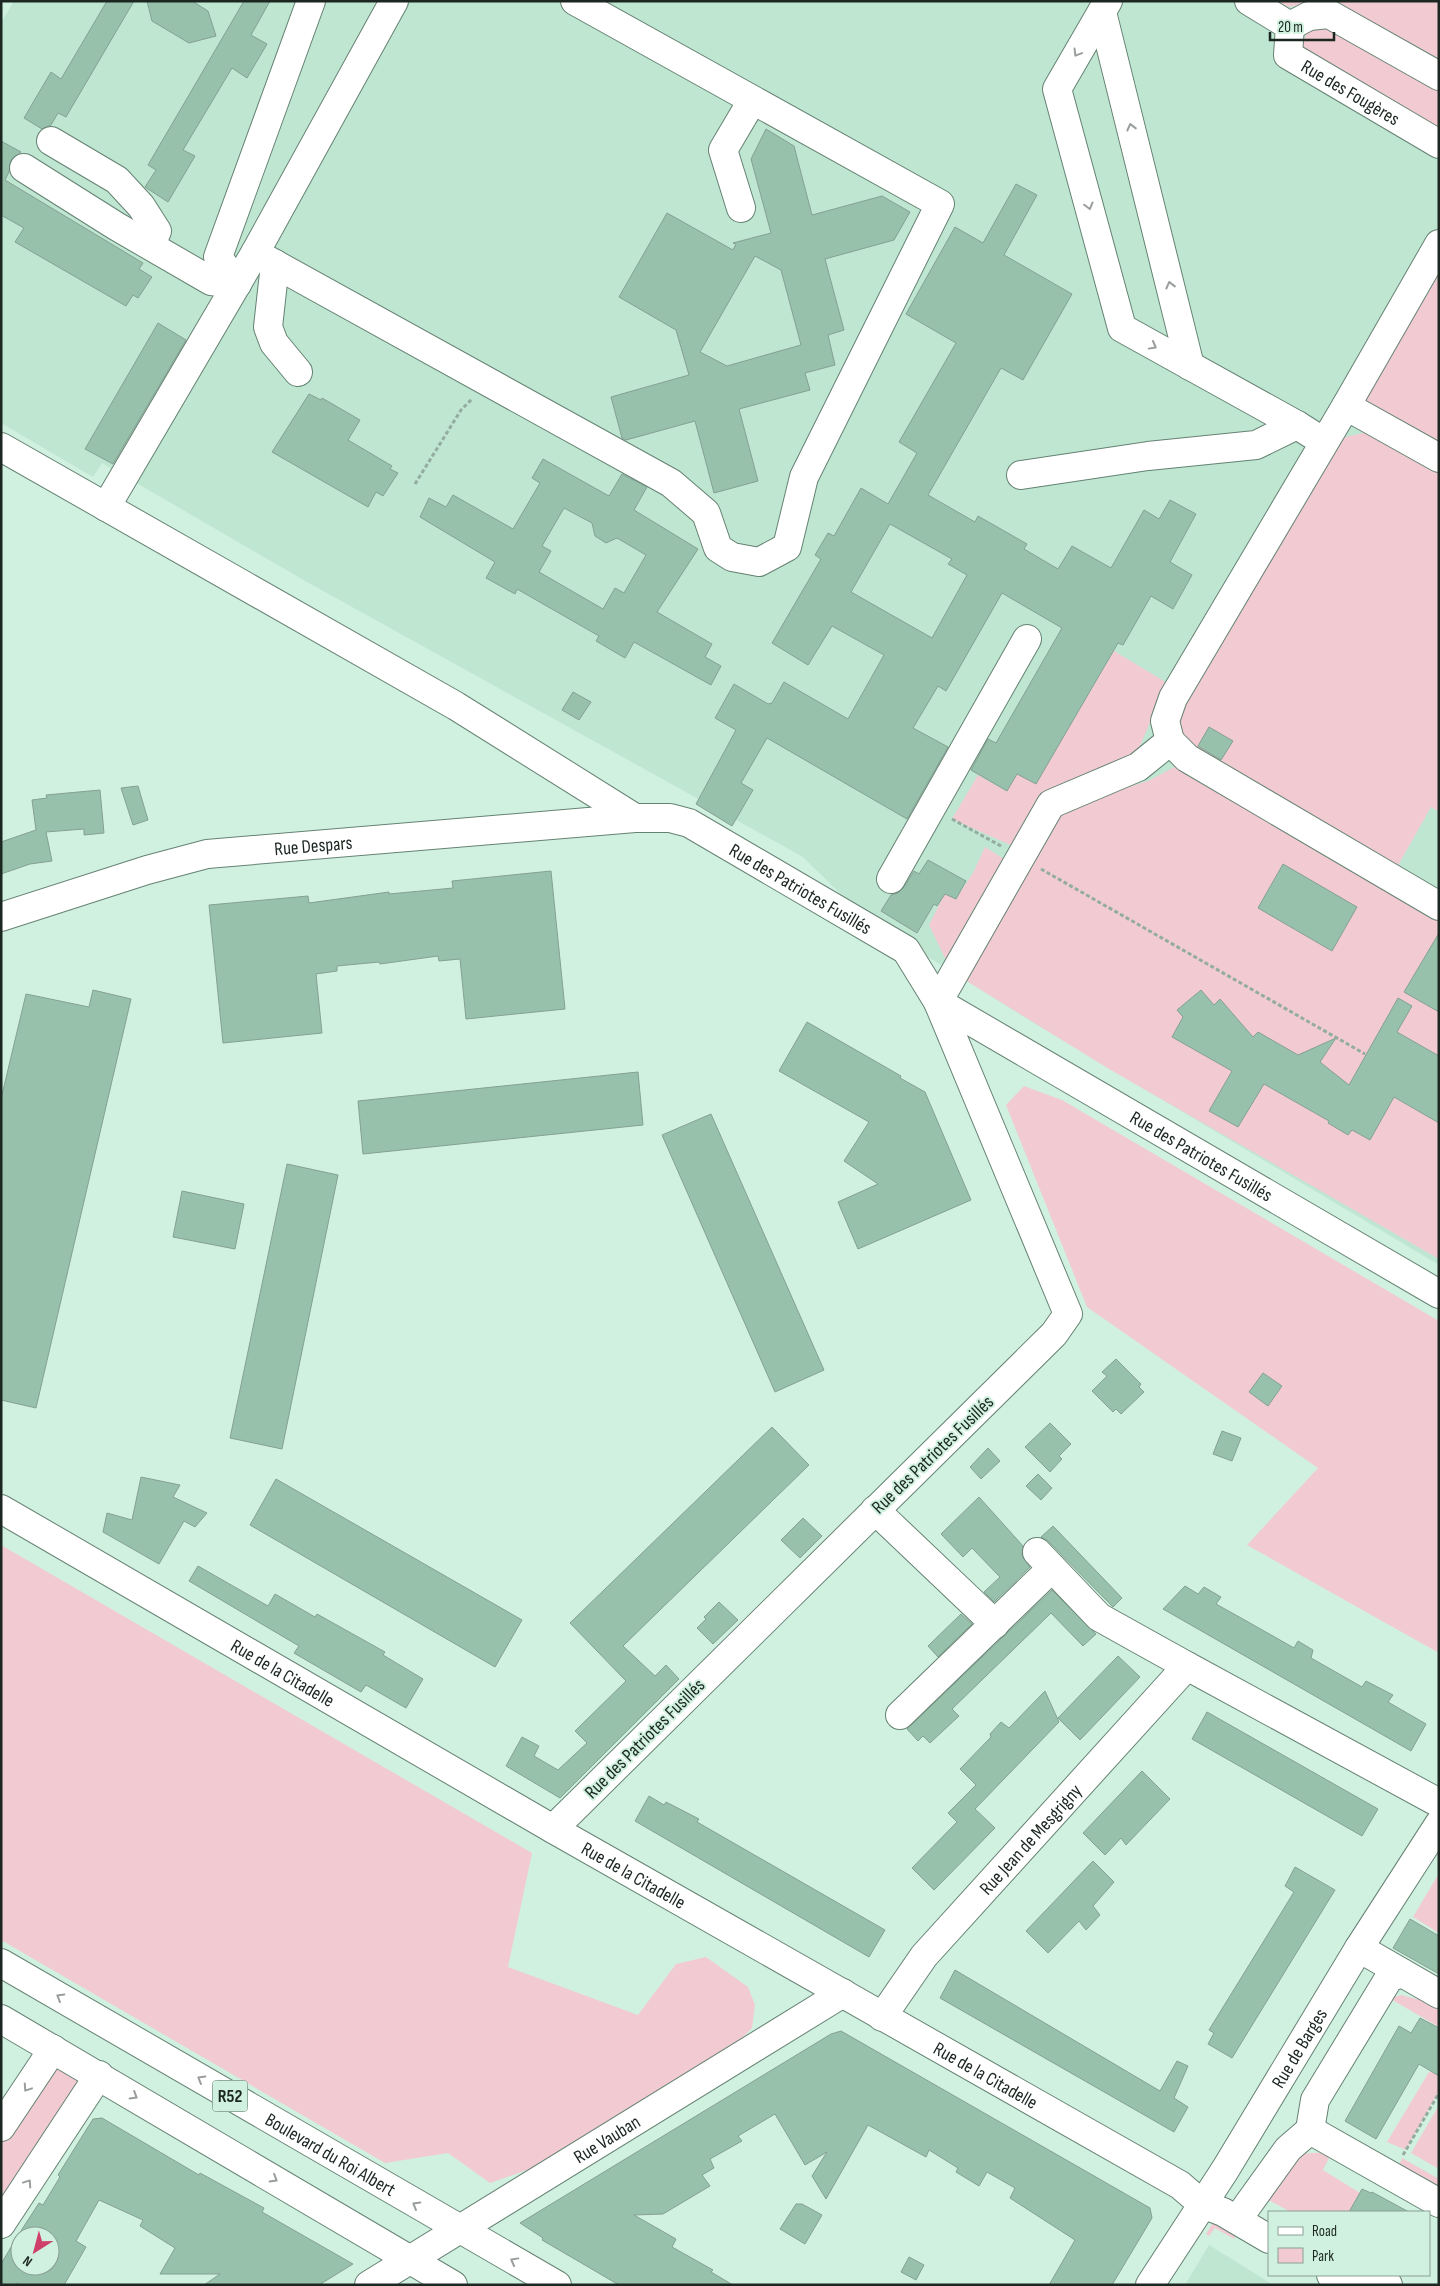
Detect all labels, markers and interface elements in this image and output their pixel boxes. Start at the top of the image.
scale bar [1270,10,1334,42]
text: 20 m [1278,18,1303,37]
one-way arrow [1073,48,1083,57]
street label: Rue des Fougères [1297,55,1404,131]
one-way arrow [1126,123,1137,132]
one-way arrow [1083,202,1093,210]
one-way arrow [1165,280,1176,289]
one-way arrow [1148,339,1157,349]
street label: Rue Despars [273,832,353,861]
street label: Rue des Patriotes Fusillés [725,839,875,940]
street label: Rue des Patriotes Fusillés [1126,1106,1276,1207]
street label: Rue des Patriotes Fusillés [867,1391,999,1519]
street label: Rue de la Citadelle [226,1635,338,1713]
street label: Rue des Patriotes Fusillés [580,1674,710,1804]
street label: Rue Jean de Mesgrigny [975,1779,1088,1900]
street label: Rue de la Citadelle [577,1838,689,1915]
one-way arrow [57,1993,66,2003]
street label: Rue de Barges [1267,2005,1333,2093]
street label: Rue de la Citadelle [929,2038,1041,2115]
one-way arrow [197,2075,206,2085]
road number: R52 [212,2080,248,2112]
one-way arrow [24,2082,33,2092]
one-way arrow [129,2089,138,2099]
street label: Boulevard du Roi Albert [261,2108,399,2202]
street label: Rue Vauban [570,2111,645,2169]
one-way arrow [268,2172,277,2182]
one-way arrow [22,2179,31,2189]
one-way arrow [413,2202,422,2212]
legend [1268,2211,1430,2276]
text: Road [1312,2222,1337,2241]
north arrow [10,2226,60,2276]
text: Park [1312,2247,1334,2266]
text: N [20,2252,36,2270]
one-way arrow [510,2257,519,2267]

